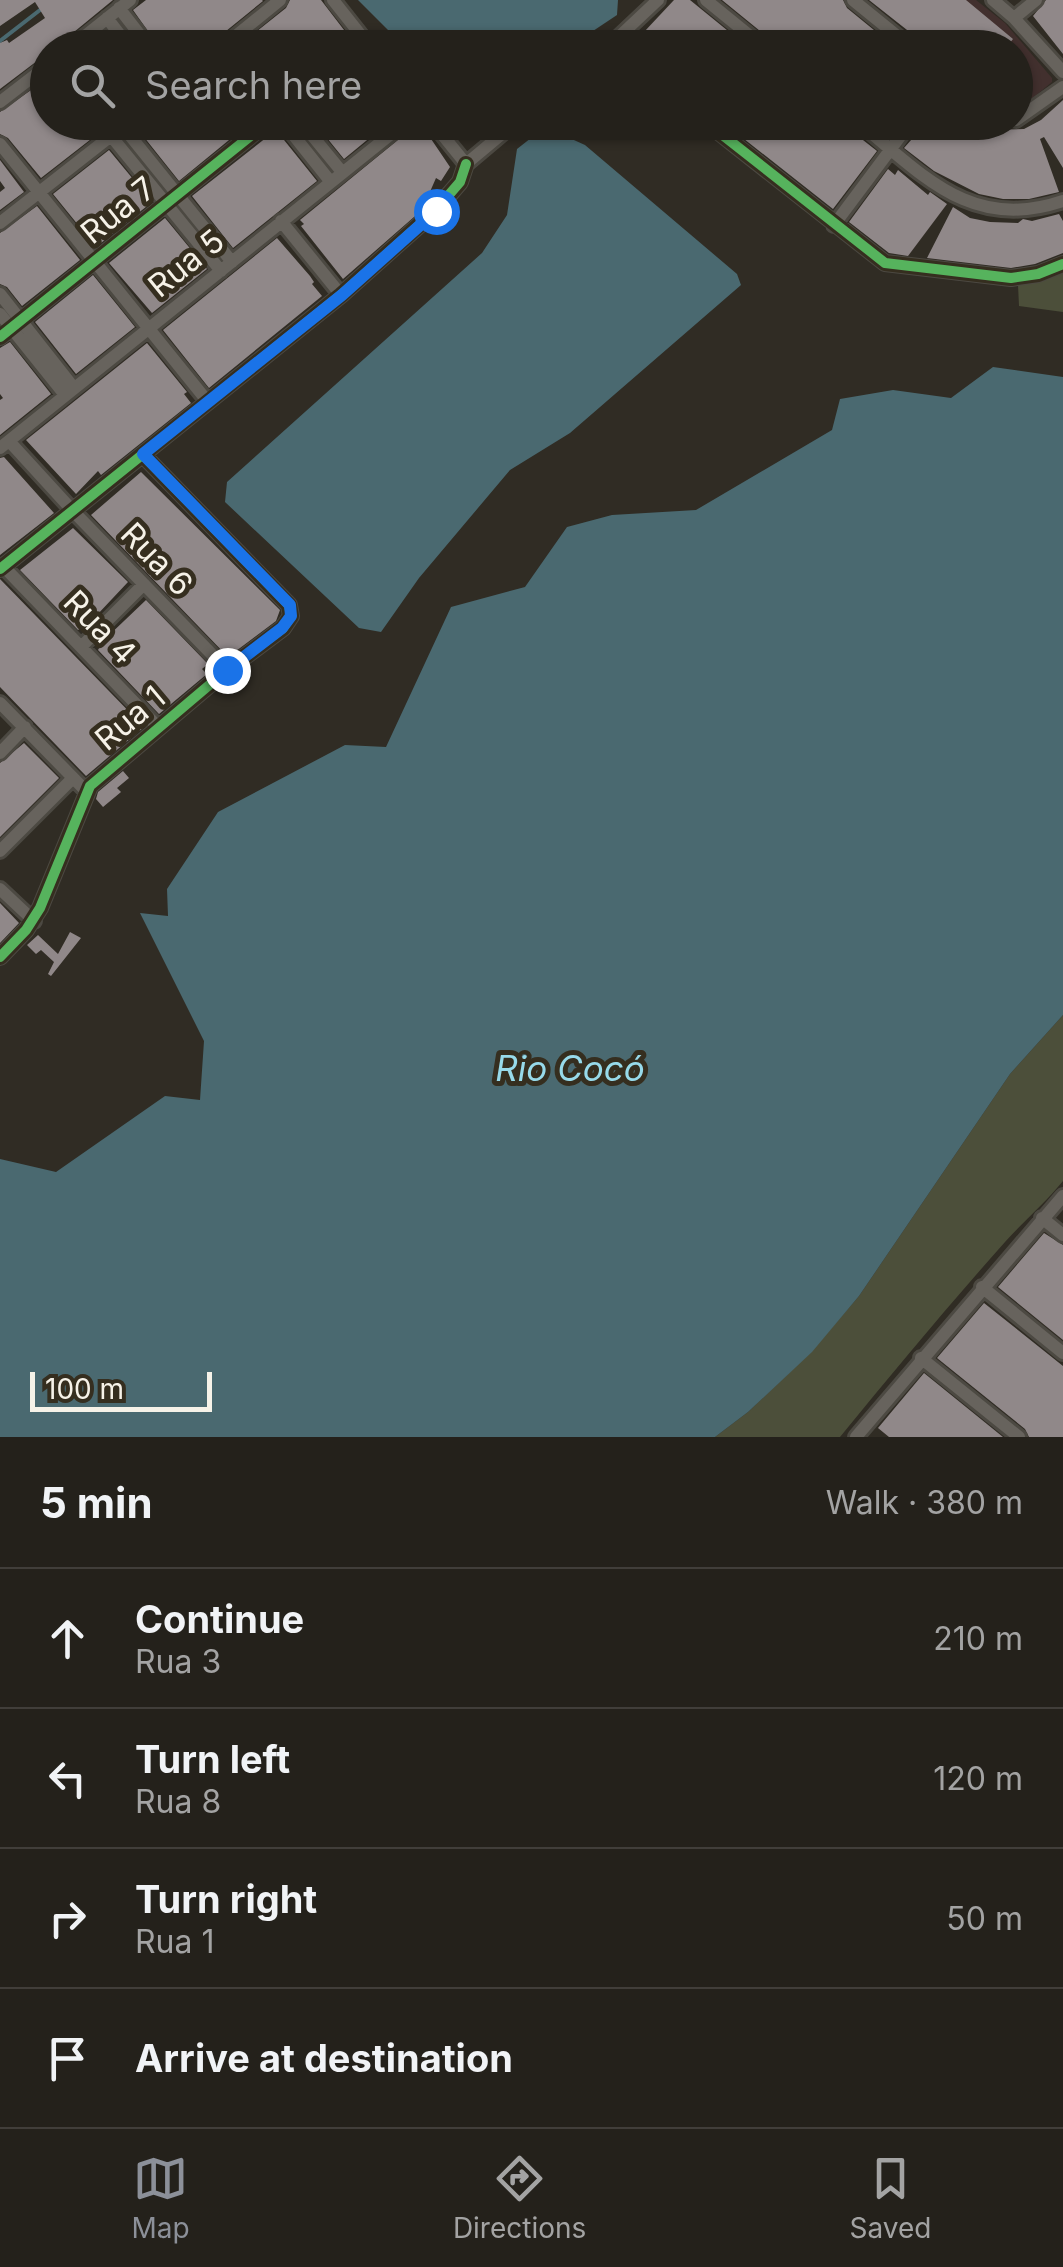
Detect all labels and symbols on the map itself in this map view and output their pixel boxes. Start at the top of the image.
street label: Rua 7 [73,168,163,252]
route start [414,189,460,235]
street label: Rua 5 [140,221,232,305]
street label: Rua 6 [113,514,201,604]
street label: Rua 4 [56,582,144,672]
route end [205,648,251,694]
street label: Rua 1 [87,678,173,758]
water label: Rio Cocó [495,1047,645,1089]
scale bar [30,1367,212,1412]

